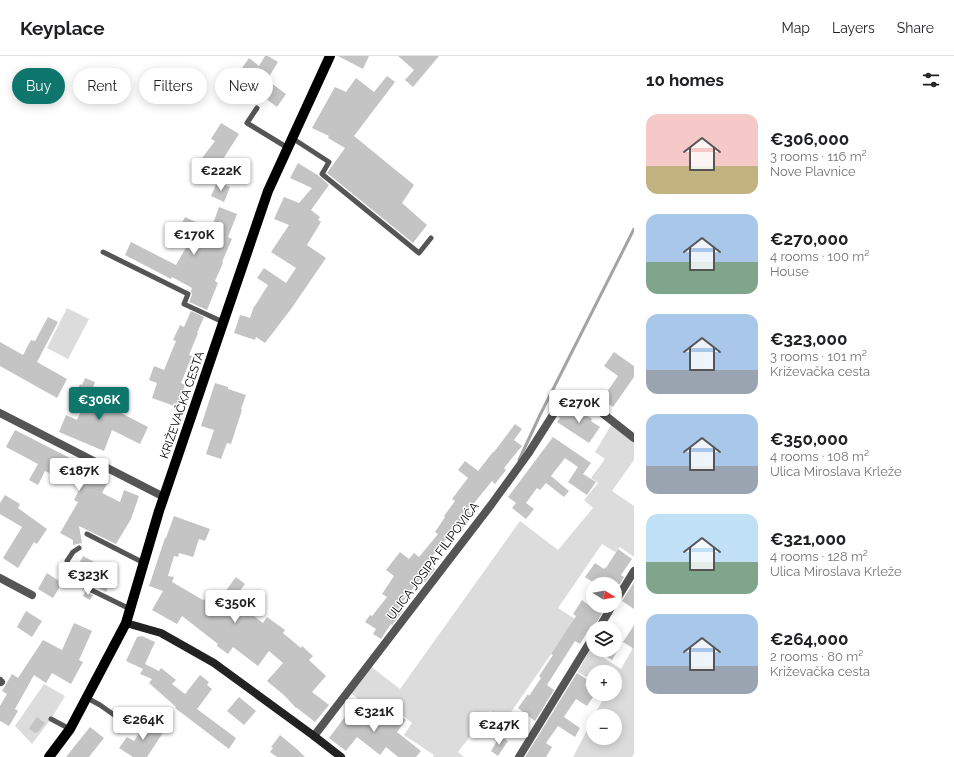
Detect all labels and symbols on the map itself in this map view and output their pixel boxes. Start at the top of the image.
pin: €222K [193,158,249,192]
pin: €170K [166,222,222,256]
street label: KRIŽEVAČKA CESTA [157,349,207,461]
pin: €306K [71,387,127,421]
pin: €270K [551,390,607,424]
pin: €187K [51,458,107,492]
street label: ULICA JOSIPA FILIPOVIĆA [384,499,482,623]
pin: €323K [60,562,116,596]
north arrow [586,577,622,613]
pin: €350K [207,590,263,624]
pin: €321K [346,699,402,733]
pin: €264K [115,707,171,741]
pin: €247K [471,712,527,746]

